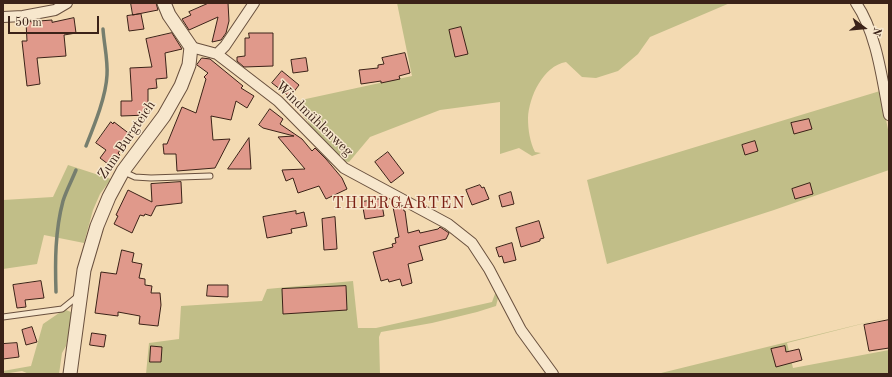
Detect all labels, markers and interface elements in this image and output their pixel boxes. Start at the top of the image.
scale bar [10,8,101,34]
north arrow [844,8,884,48]
text: 50 m [15,17,42,29]
text: N [870,26,882,37]
street label: Windmühlenweg [272,78,356,160]
street label: Zum Burgteich [95,98,159,182]
district label: THIERGARTEN [332,194,466,214]

